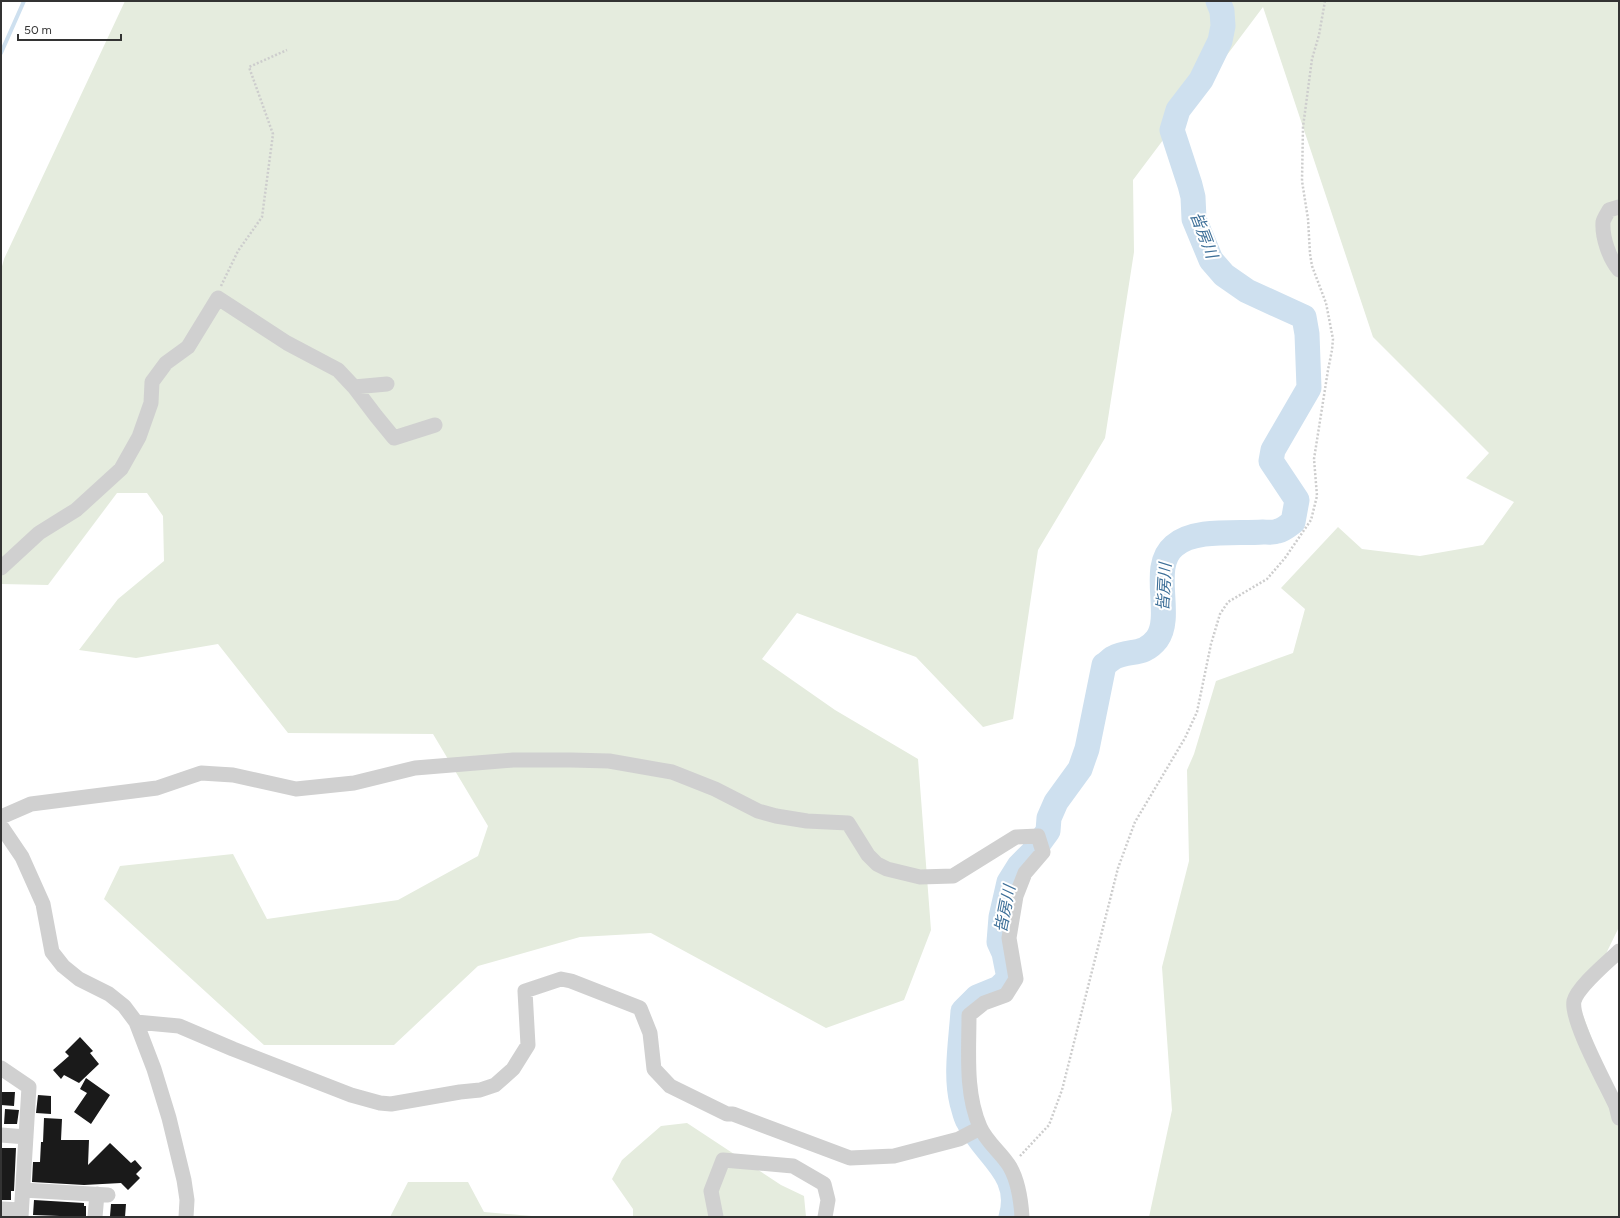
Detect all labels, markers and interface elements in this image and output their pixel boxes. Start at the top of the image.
scale bar [18,16,121,42]
text: 50 m [24,23,52,37]
water label: 皆房川 [1187,209,1222,263]
water label: 皆房川 [1153,561,1175,611]
water label: 皆房川 [991,882,1019,934]

